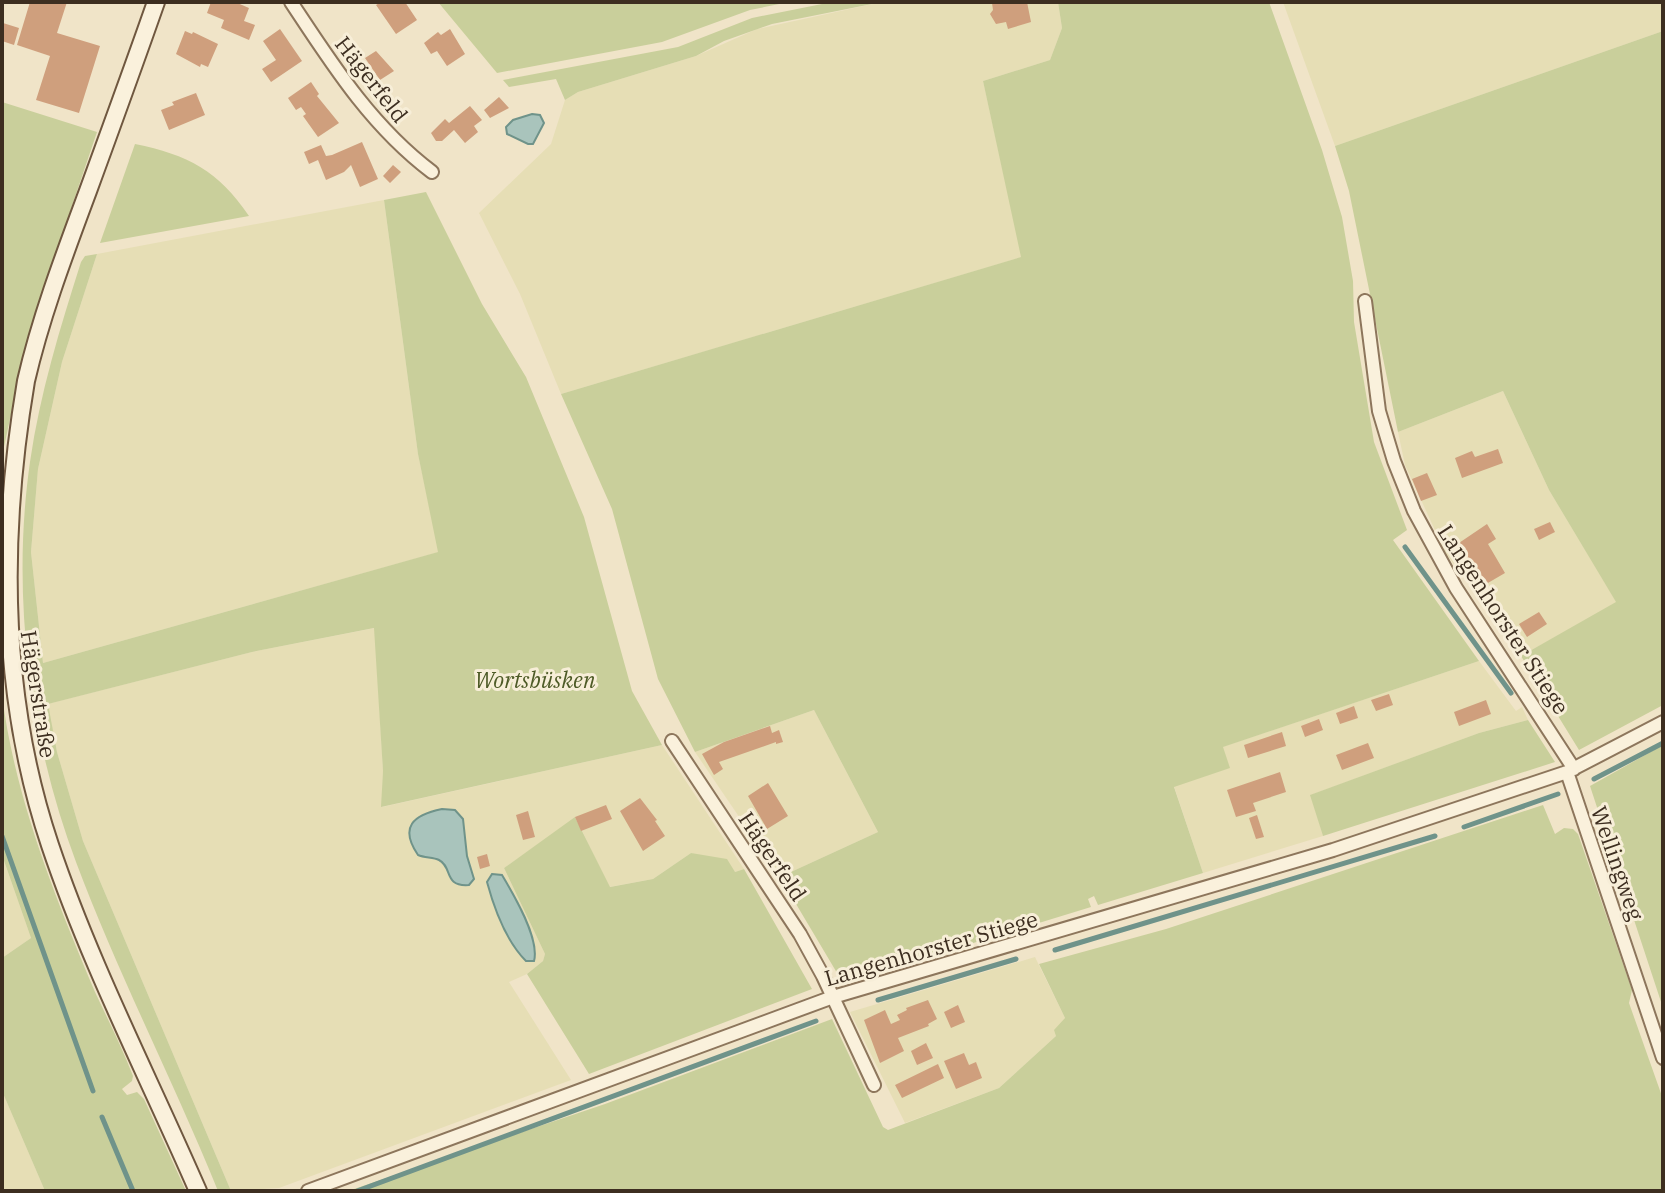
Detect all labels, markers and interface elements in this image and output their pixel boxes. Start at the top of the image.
street label: Hägerfeld [329,30,415,128]
street label: Langenhorster Stiege [1432,519,1576,719]
street label: Hägerstraße [15,628,63,760]
park label: Wortsbüsken [475,665,596,694]
street label: Wellingweg [1585,802,1651,924]
street label: Hägerfeld [732,806,814,906]
street label: Langenhorster Stiege [821,904,1041,992]

